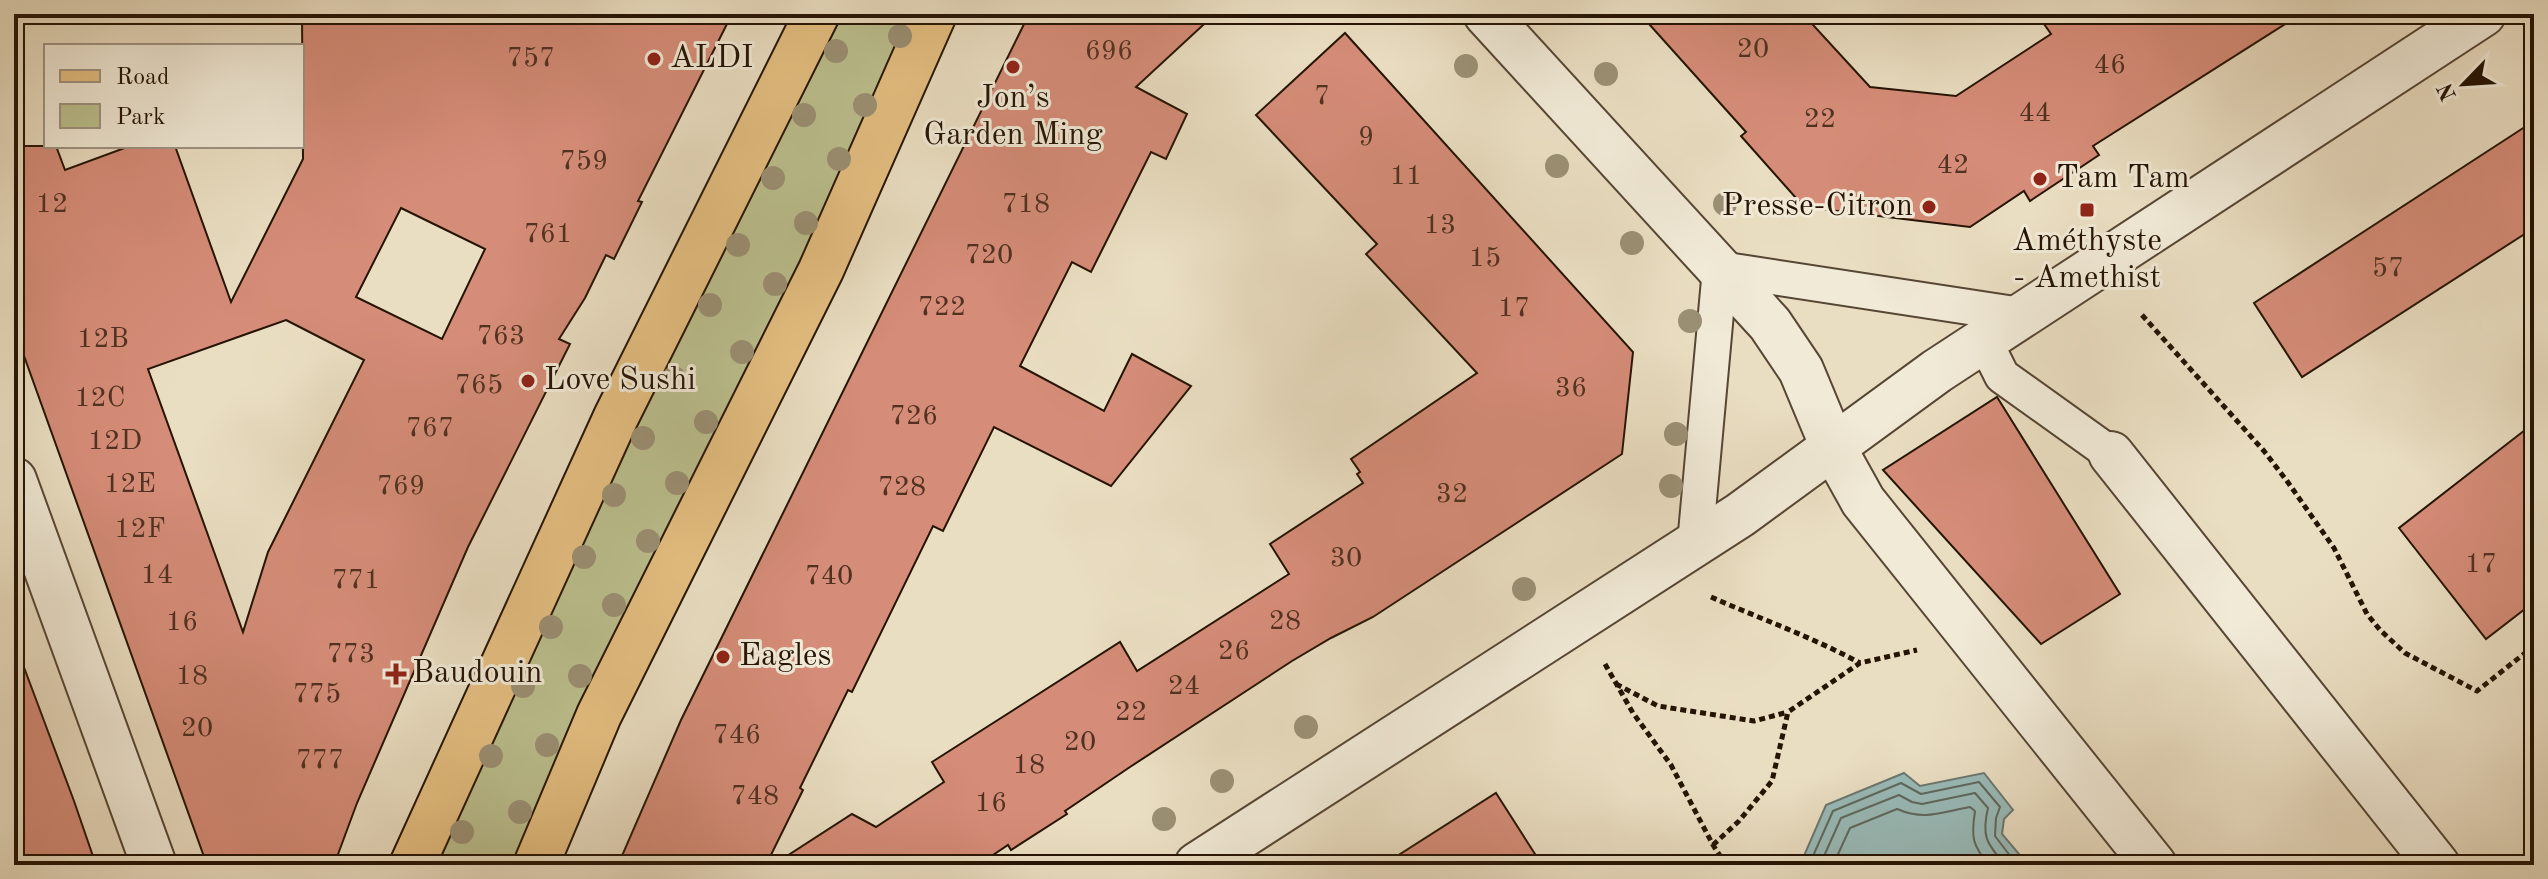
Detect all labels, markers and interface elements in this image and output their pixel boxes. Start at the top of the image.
house number: 20 [1737,36,1769,64]
house number: 696 [1085,38,1133,66]
place label: ALDI [670,43,753,75]
legend [44,44,304,148]
north arrow [2424,44,2504,124]
house number: 757 [507,45,555,73]
marker: ALDI [645,50,663,68]
house number: 46 [2094,52,2126,80]
marker: Jon’s Garden Ming [1004,58,1022,76]
text: Road [116,66,169,90]
text: N [2434,79,2461,104]
place label: Jon’s Garden Ming [923,83,1103,152]
house number: 7 [1314,83,1330,111]
house number: 44 [2019,100,2051,128]
text: Park [116,106,165,130]
house number: 22 [1804,106,1836,134]
house number: 9 [1358,124,1374,152]
house number: 759 [560,148,608,176]
house number: 42 [1937,152,1969,180]
house number: 11 [1390,163,1422,191]
place label: Tam Tam [2056,163,2190,195]
marker: Tam Tam [2031,170,2049,188]
house number: 12 [36,191,68,219]
house number: 718 [1002,191,1050,219]
place label: Presse-Citron [1722,191,1913,223]
marker: Presse-Citron [1920,198,1938,216]
marker: Améthyste - Amethist [2078,201,2096,219]
house number: 13 [1424,212,1456,240]
house number: 761 [524,221,572,249]
place label: Améthyste - Amethist [2012,226,2162,295]
house number: 720 [965,242,1013,270]
house number: 15 [1469,245,1501,273]
house number: 57 [2372,255,2404,283]
house number: 722 [918,294,966,322]
house number: 17 [1498,295,1530,323]
house number: 763 [477,323,525,351]
house number: 12B [77,326,129,354]
place label: Love Sushi [544,365,696,397]
house number: 765 [455,372,503,400]
marker: Love Sushi [519,372,537,390]
house number: 36 [1555,375,1587,403]
house number: 12C [74,385,126,413]
house number: 726 [890,403,938,431]
house number: 767 [406,415,454,443]
house number: 12D [88,428,142,456]
house number: 12E [104,471,156,499]
house number: 769 [377,473,425,501]
house number: 728 [878,474,926,502]
house number: 32 [1436,481,1468,509]
house number: 12F [114,516,166,544]
house number: 30 [1330,545,1362,573]
house number: 17 [2465,551,2497,579]
house number: 14 [141,562,173,590]
house number: 740 [805,563,853,591]
house number: 771 [332,567,380,595]
house number: 28 [1269,608,1301,636]
house number: 16 [166,609,198,637]
house number: 26 [1218,638,1250,666]
house number: 773 [327,641,375,669]
place label: Eagles [739,641,831,673]
marker: Eagles [714,648,732,666]
place label: Baudouin [412,658,543,690]
house number: 18 [176,663,208,691]
marker: Baudouin [387,665,405,683]
house number: 24 [1168,673,1200,701]
house number: 775 [293,681,341,709]
house number: 22 [1115,699,1147,727]
house number: 20 [181,715,213,743]
house number: 746 [713,722,761,750]
house number: 20 [1064,729,1096,757]
house number: 777 [296,747,344,775]
house number: 18 [1013,752,1045,780]
house number: 748 [731,783,779,811]
house number: 16 [975,790,1007,818]

